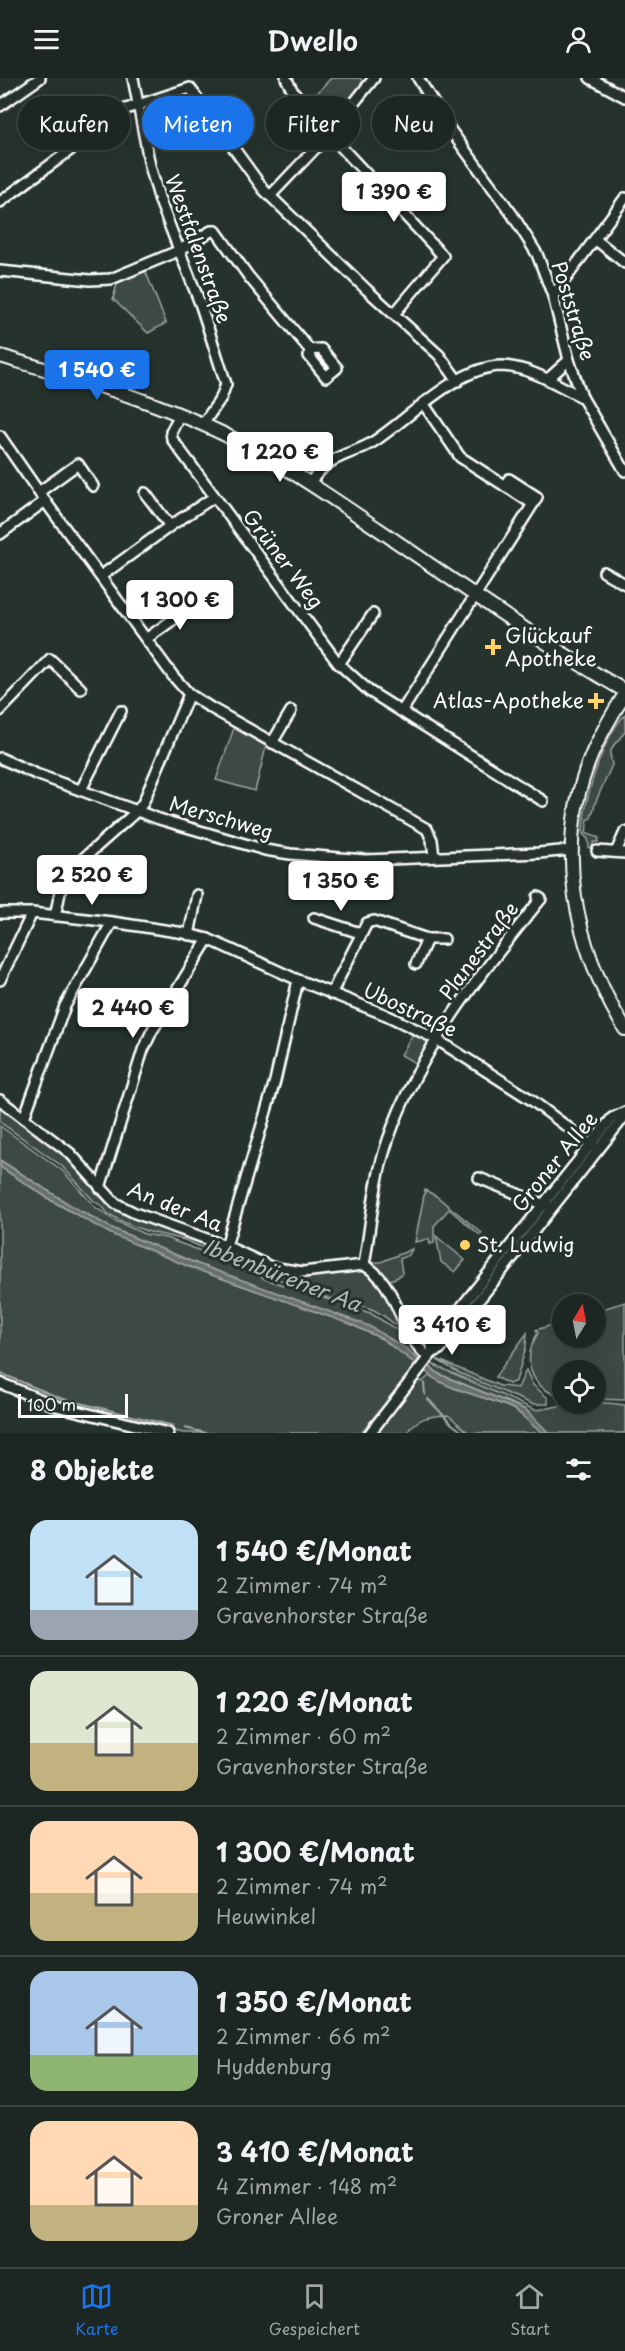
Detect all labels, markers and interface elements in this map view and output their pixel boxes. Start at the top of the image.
text: Dwello [267,19,358,60]
icon: menu [30,23,63,56]
icon: person [562,23,595,56]
chip: Kaufen [18,96,130,150]
chip: Mieten [142,96,254,150]
chip: Filter [266,96,360,150]
chip: Neu [372,96,455,150]
street label: Westfalenstraße [158,170,240,327]
pin: 1 390 € [339,172,449,223]
text: 1 390 € [356,176,432,206]
street label: Poststraße [545,257,603,364]
pin: 1 540 € [42,350,152,401]
text: 1 540 € [58,354,136,384]
pin: 1 220 € [225,432,335,483]
text: 1 220 € [241,436,319,466]
street label: Grüner Weg [236,502,331,615]
pin: 1 300 € [125,580,235,631]
text: 1 300 € [140,584,220,614]
place label: Glückauf Apotheke [505,620,597,673]
marker: Glückauf Apotheke [486,640,500,654]
place label: Atlas-Apotheke [433,685,584,715]
marker: Atlas-Apotheke [589,694,603,708]
street label: Merschweg [166,788,277,846]
pin: 2 520 € [37,855,147,906]
text: 2 520 € [51,859,133,889]
pin: 1 350 € [286,861,396,912]
text: 1 350 € [302,865,380,895]
street label: Planestraße [431,895,525,1006]
street label: Ubostraße [358,974,462,1044]
pin: 2 440 € [78,988,188,1039]
text: 2 440 € [92,992,174,1022]
street label: Groner Allee [504,1104,604,1218]
street label: An der Aa [123,1173,228,1239]
water label: Ibbenbürener Aa [199,1229,367,1319]
place label: St. Ludwig [477,1229,575,1259]
marker: St. Ludwig [458,1238,472,1252]
north arrow [552,1294,606,1348]
map controls [552,1294,606,1414]
pin: 3 410 € [397,1305,507,1356]
text: 3 410 € [413,1309,491,1339]
button: locate [552,1360,606,1414]
scale bar [18,1391,128,1418]
text: 100 m [27,1392,76,1416]
text: 8 Objekte [30,1450,154,1489]
icon: filters [562,1453,595,1486]
text: 1 540 €/Monat [216,1531,412,1570]
icon: home [78,1544,150,1616]
text: 2 Zimmer · 74 m² [216,1570,388,1600]
text: Gravenhorster Straße [216,1600,428,1630]
text: 1 220 €/Monat [216,1682,413,1721]
icon: home [78,1695,150,1767]
text: 2 Zimmer · 60 m² [216,1721,391,1751]
text: Gravenhorster Straße [216,1751,428,1781]
text: 1 300 €/Monat [216,1832,415,1871]
icon: home [78,1845,150,1917]
text: 2 Zimmer · 74 m² [216,1871,388,1901]
text: Heuwinkel [216,1901,316,1931]
text: 1 350 €/Monat [216,1982,412,2021]
icon: home [78,1995,150,2067]
text: 2 Zimmer · 66 m² [216,2021,391,2051]
text: Hyddenburg [216,2051,332,2081]
text: 3 410 €/Monat [216,2132,414,2171]
icon: home [78,2145,150,2217]
text: 4 Zimmer · 148 m² [216,2171,397,2201]
text: Groner Allee [216,2201,338,2231]
tab: Karte [75,2280,118,2340]
tab: Gespeichert [269,2280,360,2340]
tab: Start [510,2280,550,2340]

